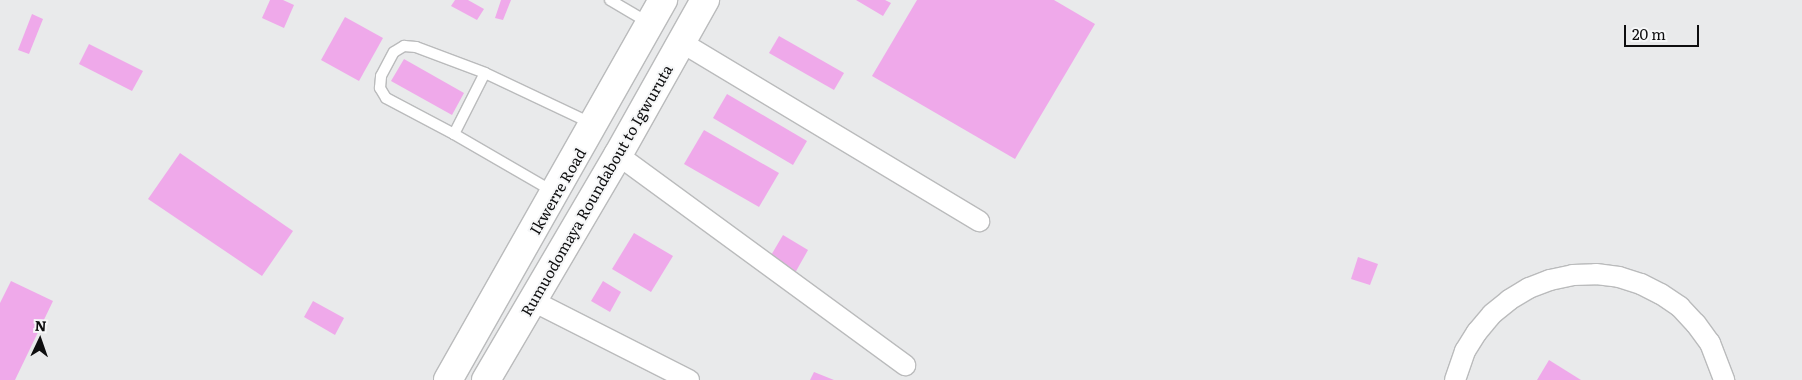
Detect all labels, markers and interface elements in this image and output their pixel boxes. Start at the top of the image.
scale bar [1627,15,1702,47]
text: 20 m [1632,22,1666,45]
street label: Rumuodomaya Roundabout to Igwuruta [516,61,676,319]
street label: Ikwerre Road [525,145,589,237]
north arrow [15,315,65,365]
text: N [34,315,47,335]

